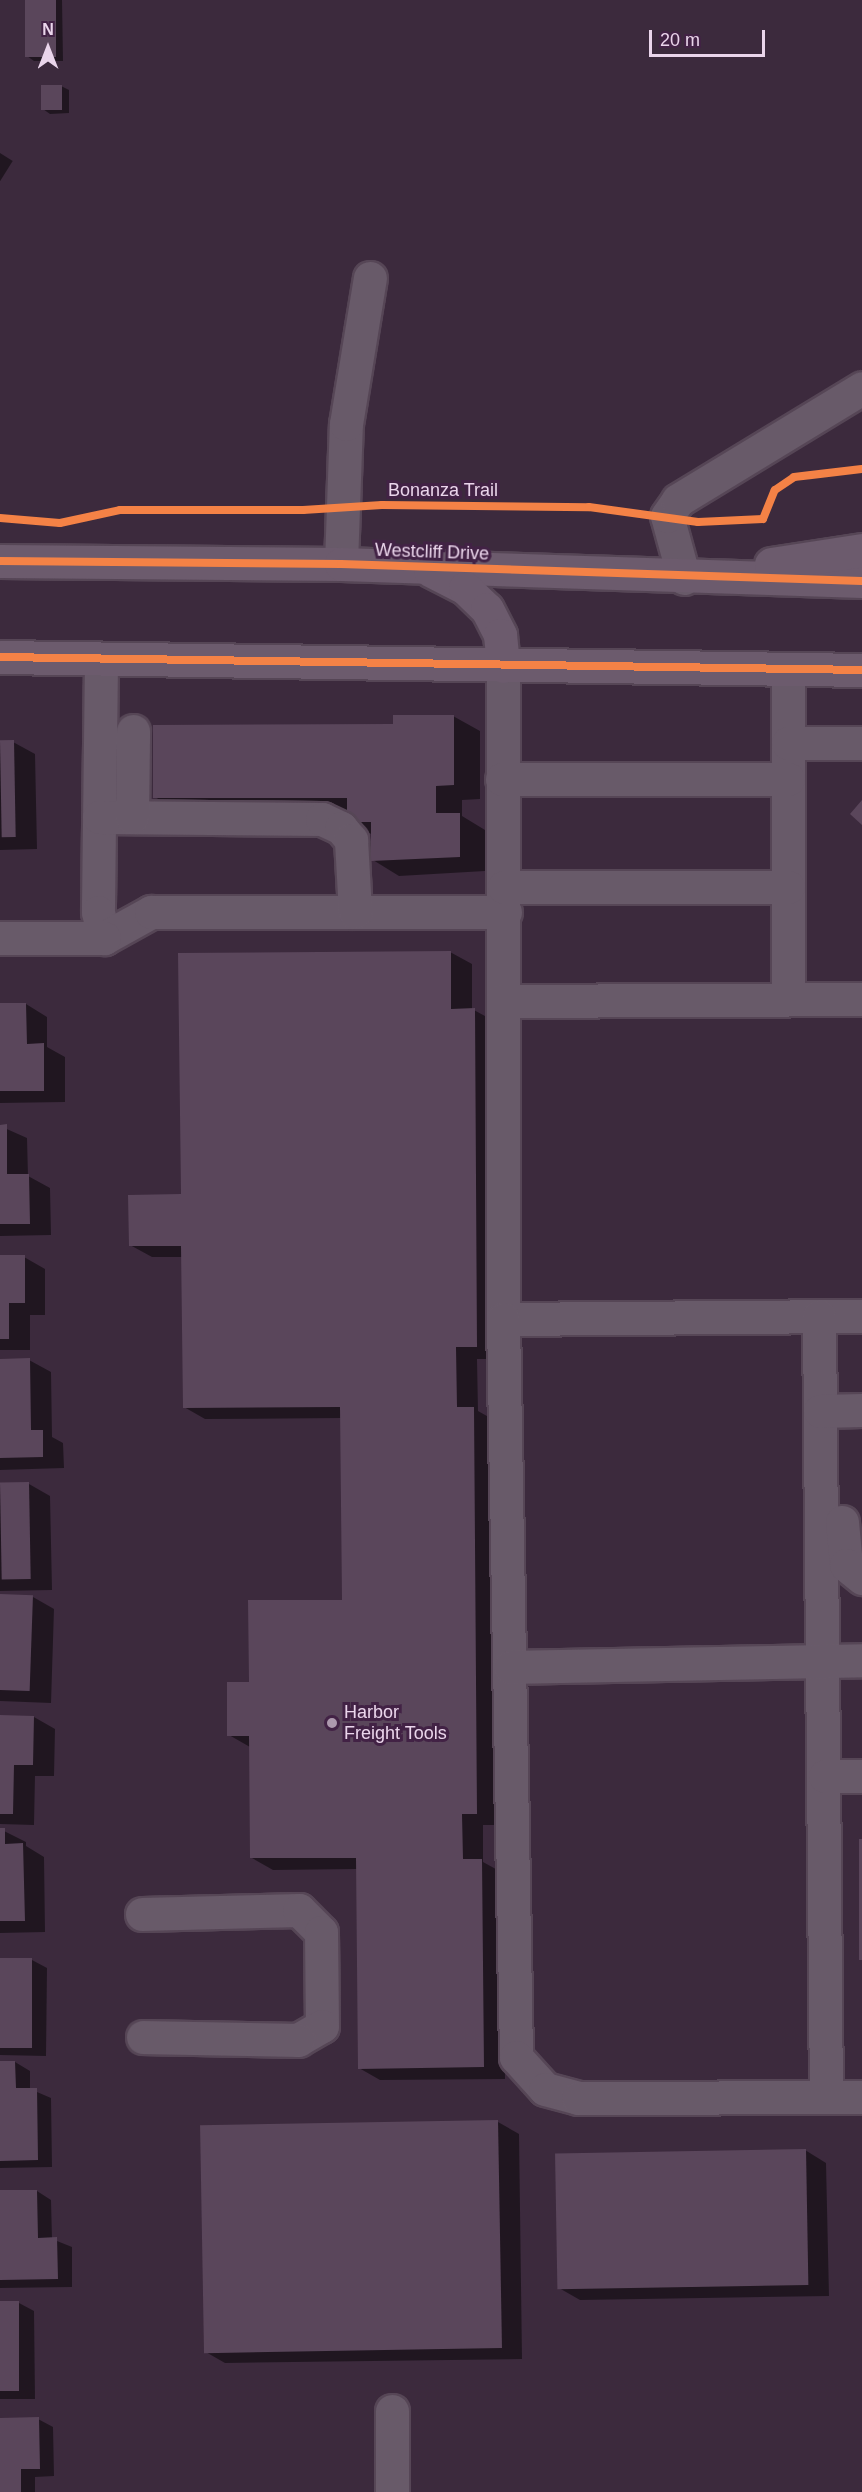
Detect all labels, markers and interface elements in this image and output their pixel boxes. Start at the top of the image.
north arrow [18,18,78,78]
scale bar [652,18,768,56]
text: N [42,21,54,38]
text: 20 m [660,30,700,50]
street label: Bonanza Trail [388,479,498,501]
street label: Westcliff Drive [374,539,490,565]
place label: Harbor Freight Tools [344,1702,447,1744]
marker: Harbor Freight Tools [325,1716,339,1730]

